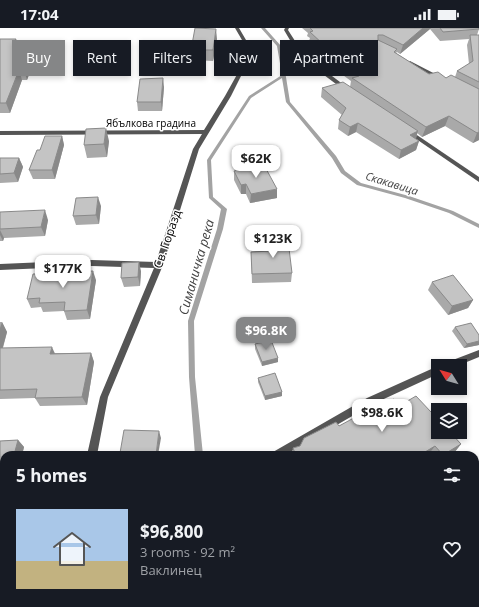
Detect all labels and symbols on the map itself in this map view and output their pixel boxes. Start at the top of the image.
street label: Ябълкова градина [106,116,196,130]
pin: $62K [232,145,280,179]
water label: Скакавица [364,168,420,198]
street label: Св. Горазд [149,207,185,271]
water label: Симаничка река [174,217,218,317]
pin: $123K [245,225,301,259]
pin: $177K [35,255,91,289]
pin: $96.8K [233,317,299,351]
north arrow [431,359,467,395]
pin: $98.6K [349,399,415,433]

